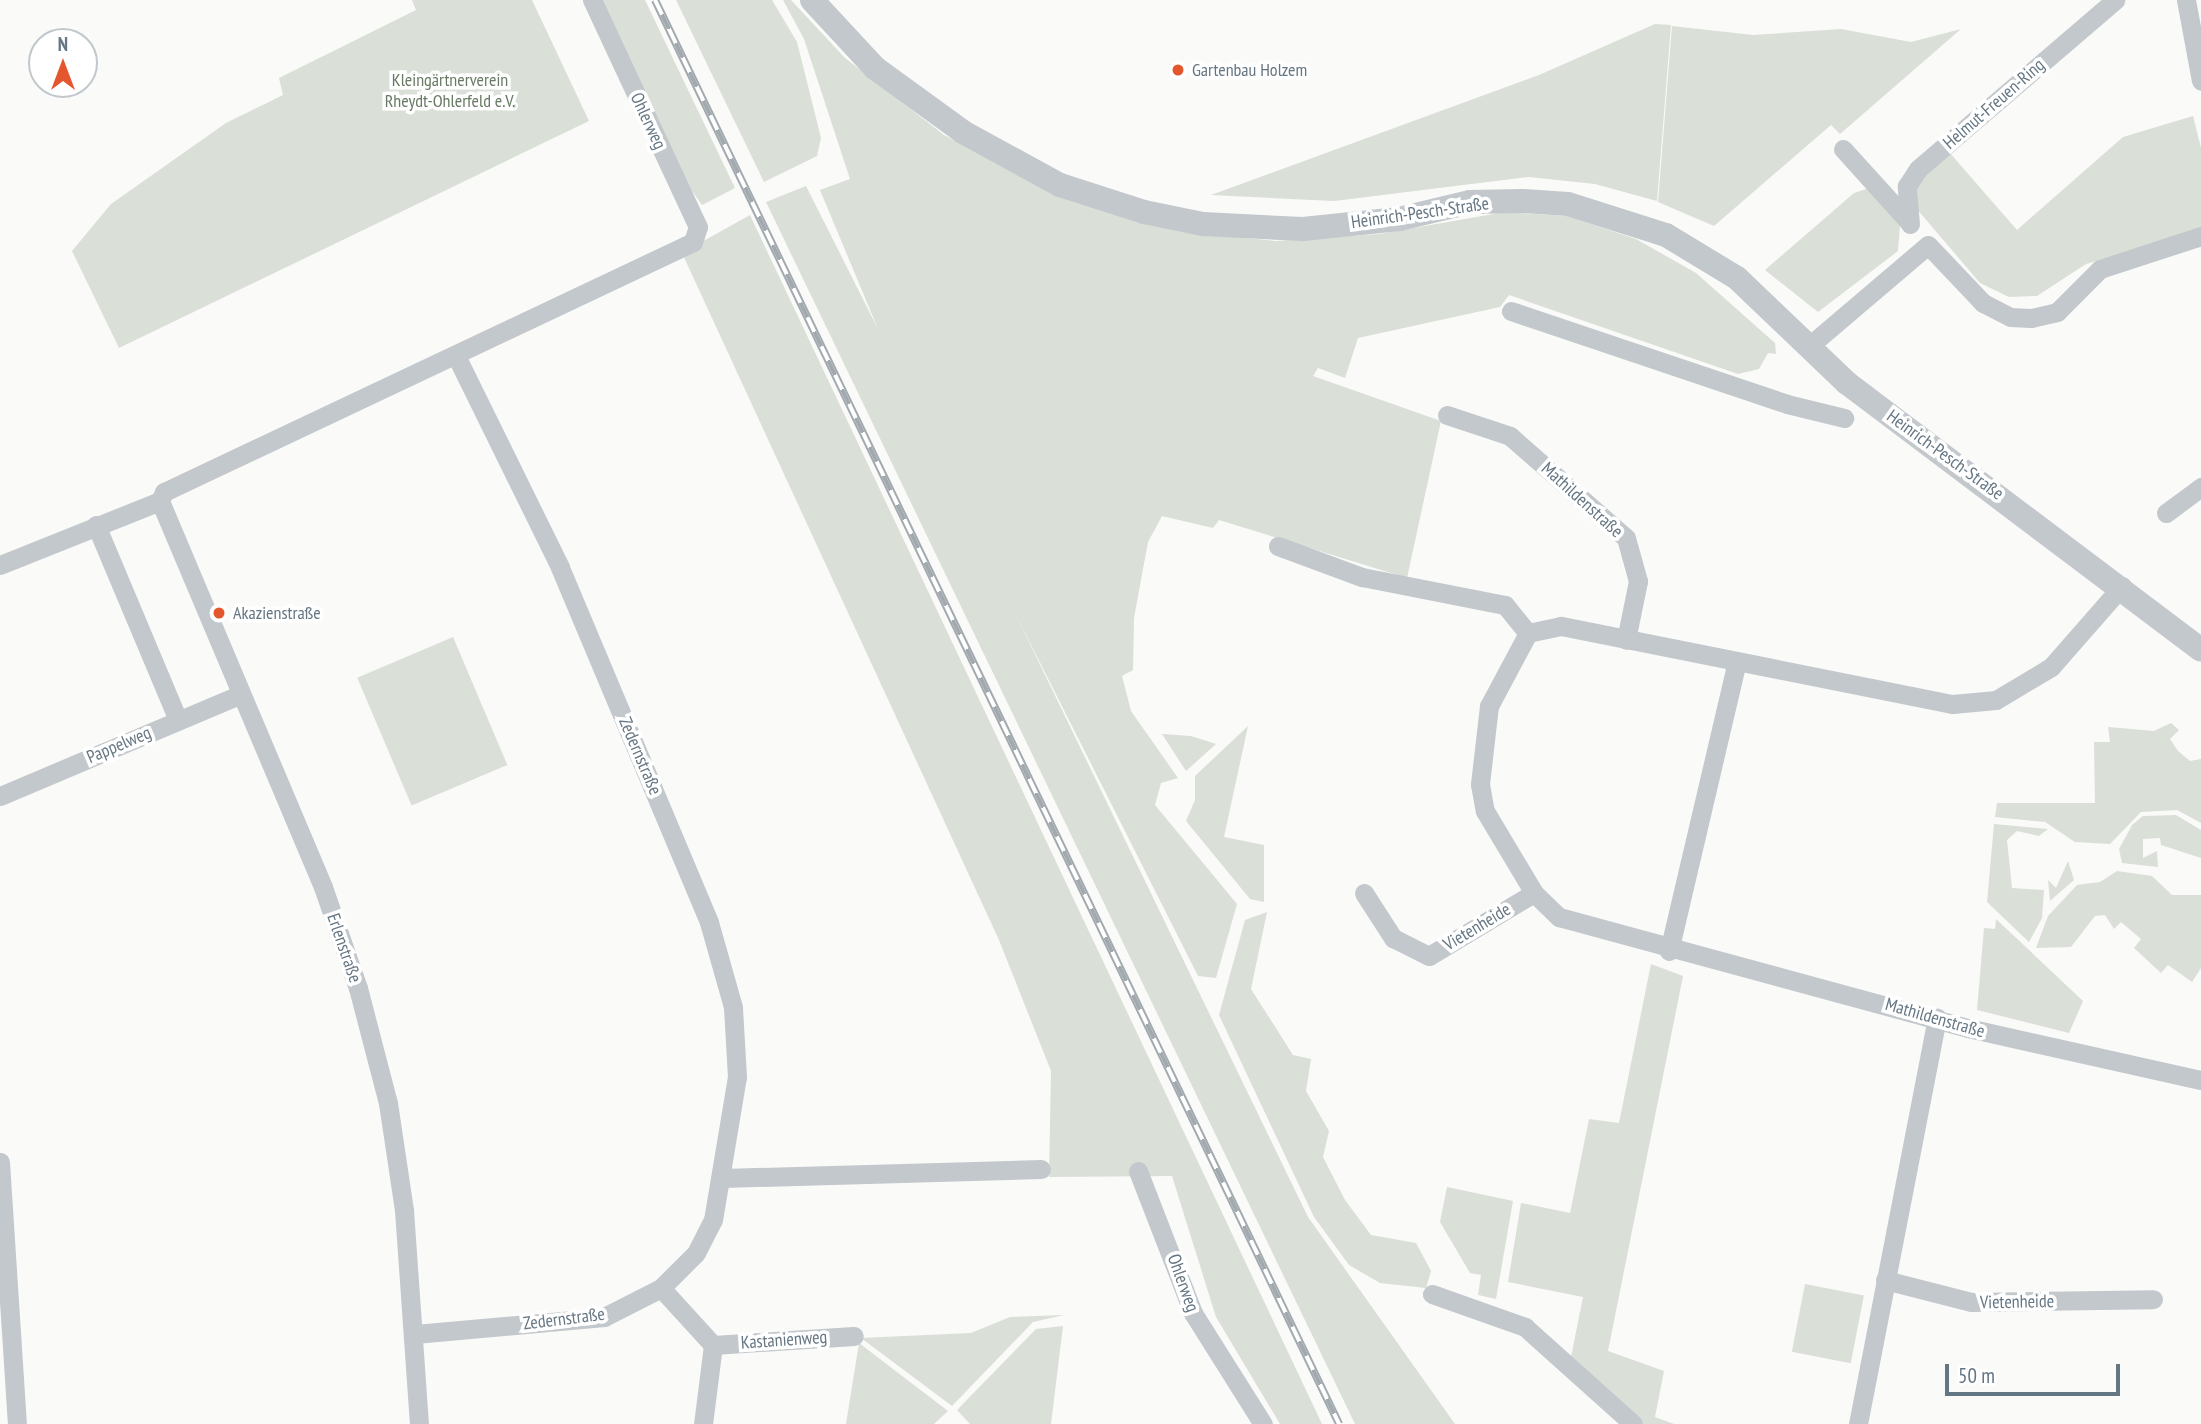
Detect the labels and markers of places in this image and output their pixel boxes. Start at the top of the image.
place label: Gartenbau Holzem [1192,59,1307,81]
marker: Gartenbau Holzem [1170,62,1186,78]
place label: Akazienstraße [233,602,321,624]
marker: Akazienstraße [211,605,227,621]

